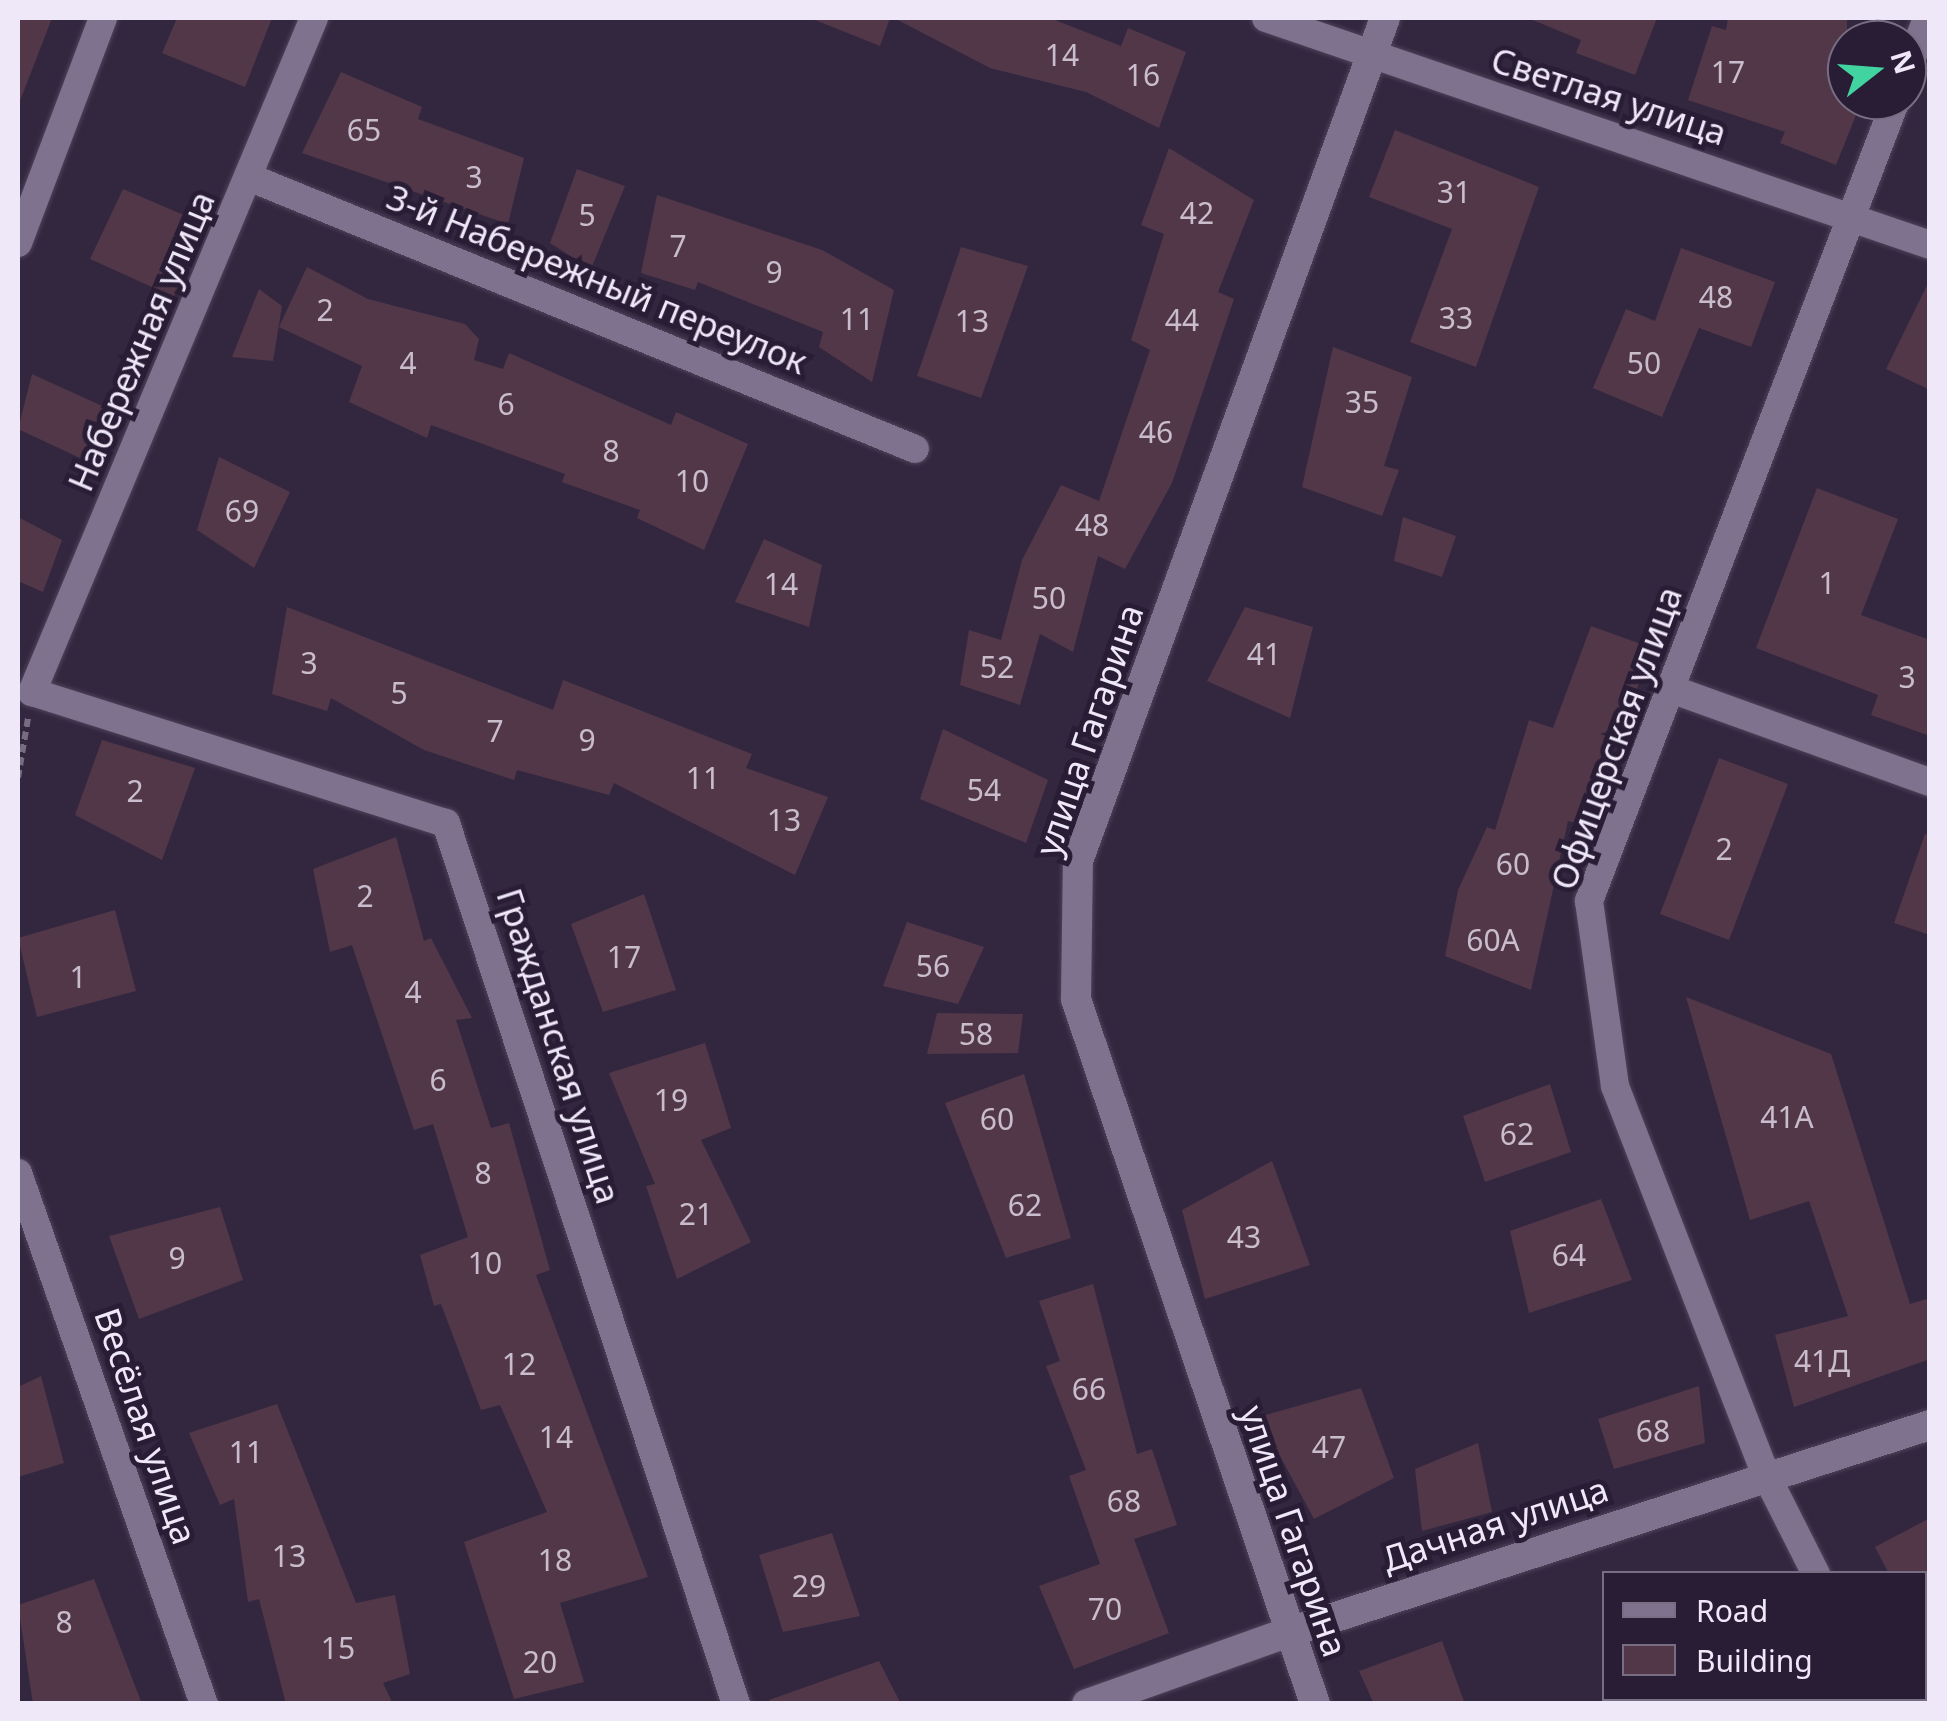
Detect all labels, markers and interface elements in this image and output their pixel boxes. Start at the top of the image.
north arrow [1827,20,1927,120]
house number: 14 [1045,37,1079,73]
street label: Светлая улица [1486,38,1732,154]
text: N [1882,45,1925,78]
house number: 17 [1711,54,1745,90]
house number: 16 [1126,57,1160,93]
house number: 65 [347,112,381,148]
house number: 3 [465,159,483,195]
house number: 31 [1437,174,1471,210]
street label: 3-й Набережный переулок [381,175,813,383]
street label: Набережная улица [59,185,223,497]
house number: 42 [1180,195,1214,231]
house number: 5 [578,197,596,233]
house number: 7 [669,228,687,264]
house number: 9 [765,254,783,290]
house number: 48 [1699,279,1733,315]
house number: 2 [316,292,334,328]
house number: 33 [1439,300,1473,336]
house number: 11 [840,301,874,337]
house number: 44 [1165,302,1199,338]
house number: 13 [955,303,989,339]
house number: 4 [399,345,417,381]
house number: 50 [1627,345,1661,381]
house number: 35 [1345,384,1379,420]
house number: 6 [497,386,515,422]
house number: 46 [1139,414,1173,450]
house number: 8 [602,433,620,469]
house number: 10 [675,463,709,499]
house number: 69 [225,493,259,529]
house number: 48 [1075,507,1109,543]
house number: 1 [1818,565,1836,601]
house number: 14 [764,566,798,602]
house number: 50 [1032,580,1066,616]
street label: Офицерская улица [1542,581,1690,895]
street label: улица Гагарина [1026,599,1152,861]
house number: 41 [1247,636,1281,672]
house number: 3 [300,645,318,681]
house number: 52 [980,649,1014,685]
house number: 3 [1898,659,1916,695]
house number: 5 [390,675,408,711]
house number: 7 [486,713,504,749]
house number: 9 [578,722,596,758]
house number: 11 [686,760,720,796]
house number: 54 [967,772,1001,808]
house number: 2 [126,773,144,809]
house number: 13 [767,802,801,838]
house number: 2 [1715,831,1733,867]
house number: 60 [1496,846,1530,882]
house number: 2 [356,878,374,914]
street label: Гражданская улица [488,883,630,1209]
house number: 60А [1466,922,1520,958]
house number: 17 [607,939,641,975]
house number: 56 [916,948,950,984]
house number: 1 [69,959,87,995]
house number: 4 [404,974,422,1010]
house number: 58 [959,1016,993,1052]
house number: 6 [429,1062,447,1098]
house number: 19 [654,1082,688,1118]
house number: 41А [1760,1099,1814,1135]
house number: 60 [980,1101,1014,1137]
house number: 62 [1500,1116,1534,1152]
house number: 8 [474,1155,492,1191]
house number: 62 [1008,1187,1042,1223]
house number: 21 [679,1196,713,1232]
house number: 43 [1227,1219,1261,1255]
house number: 64 [1552,1237,1586,1273]
house number: 9 [168,1240,186,1276]
house number: 10 [468,1245,502,1281]
street label: Весёлая улица [86,1303,206,1549]
house number: 41Д [1794,1343,1850,1379]
house number: 12 [502,1346,536,1382]
house number: 66 [1072,1371,1106,1407]
street label: улица Гагарина [1231,1400,1357,1662]
house number: 68 [1636,1413,1670,1449]
house number: 14 [539,1419,573,1455]
house number: 47 [1312,1429,1346,1465]
house number: 11 [229,1434,263,1470]
street label: Дачная улица [1377,1468,1613,1580]
house number: 68 [1107,1483,1141,1519]
house number: 13 [272,1538,306,1574]
house number: 18 [538,1542,572,1578]
house number: 29 [792,1568,826,1604]
legend [1602,1571,1927,1701]
text: Road [1696,1590,1768,1631]
house number: 70 [1088,1591,1122,1627]
house number: 8 [55,1604,73,1640]
house number: 15 [321,1630,355,1666]
text: Building [1696,1640,1813,1681]
house number: 20 [523,1644,557,1680]

